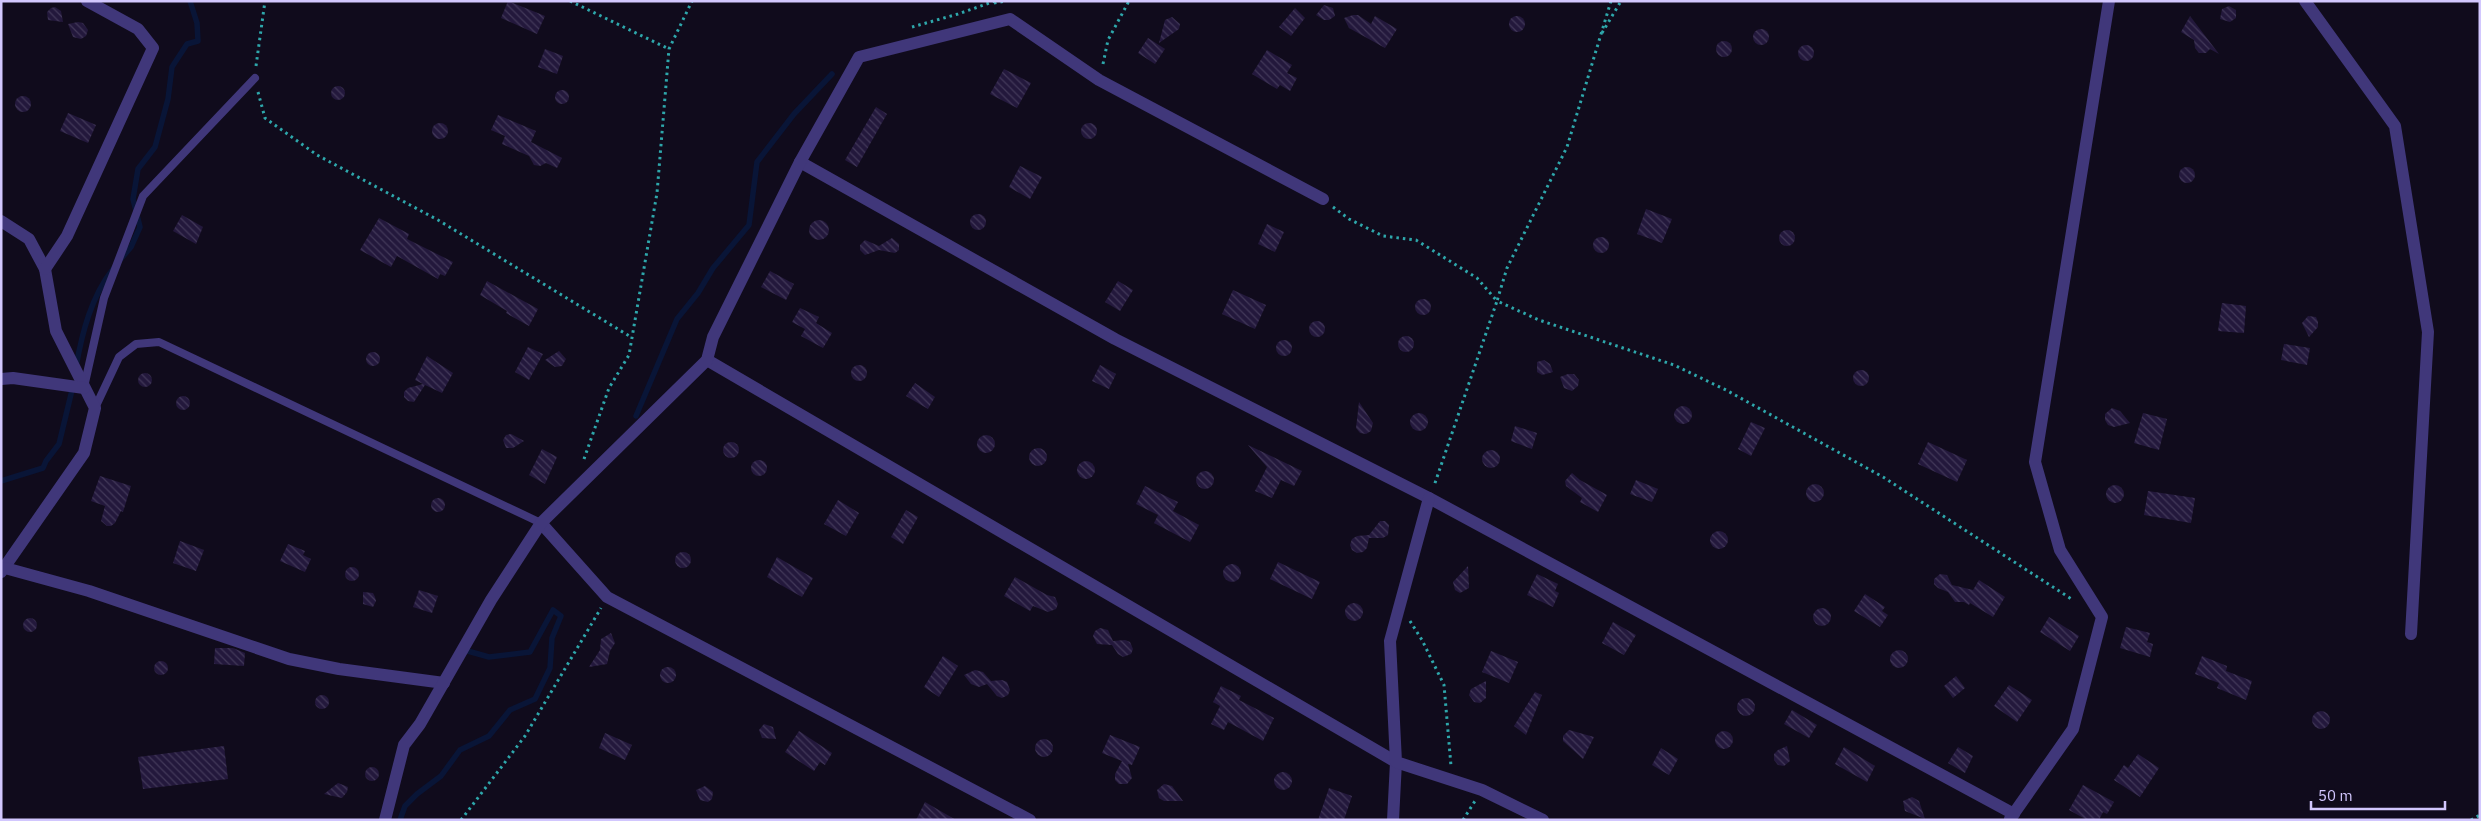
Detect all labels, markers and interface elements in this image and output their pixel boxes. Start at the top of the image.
scale bar [2311,778,2445,810]
text: 50 m [2318,786,2353,805]

